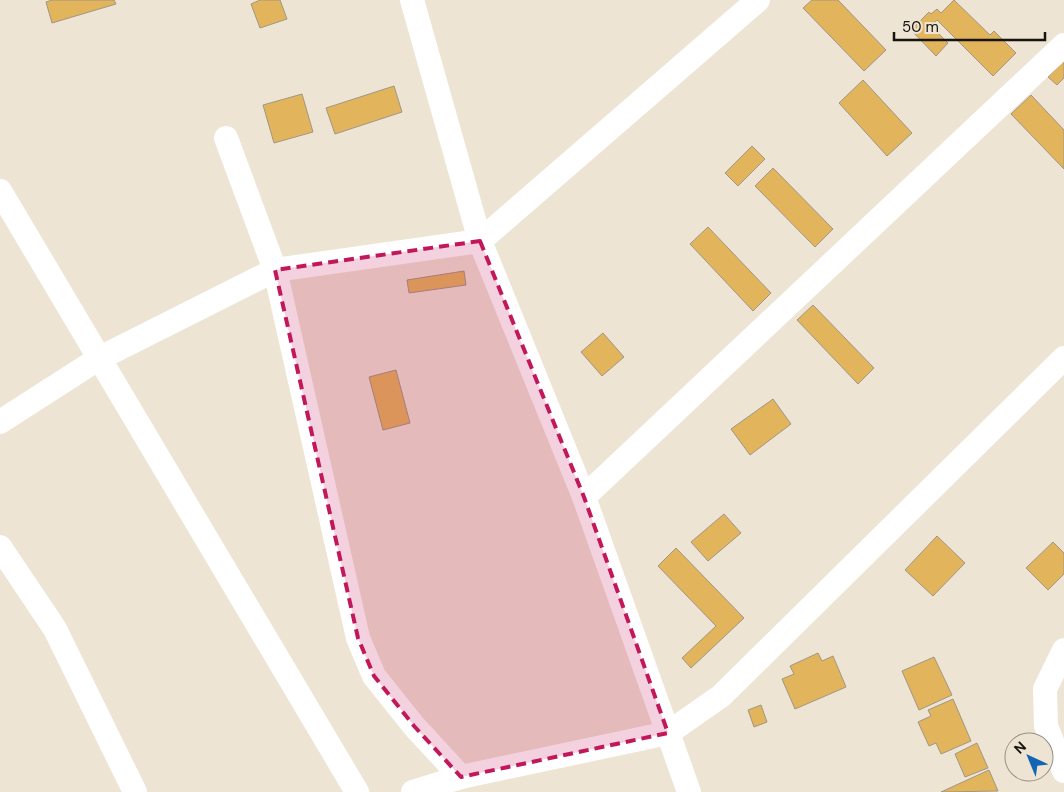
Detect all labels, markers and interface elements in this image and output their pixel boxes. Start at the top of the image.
scale bar [894,10,1045,42]
text: 50 m [902,17,939,37]
north arrow [1004,732,1054,782]
text: N [1010,738,1030,758]

